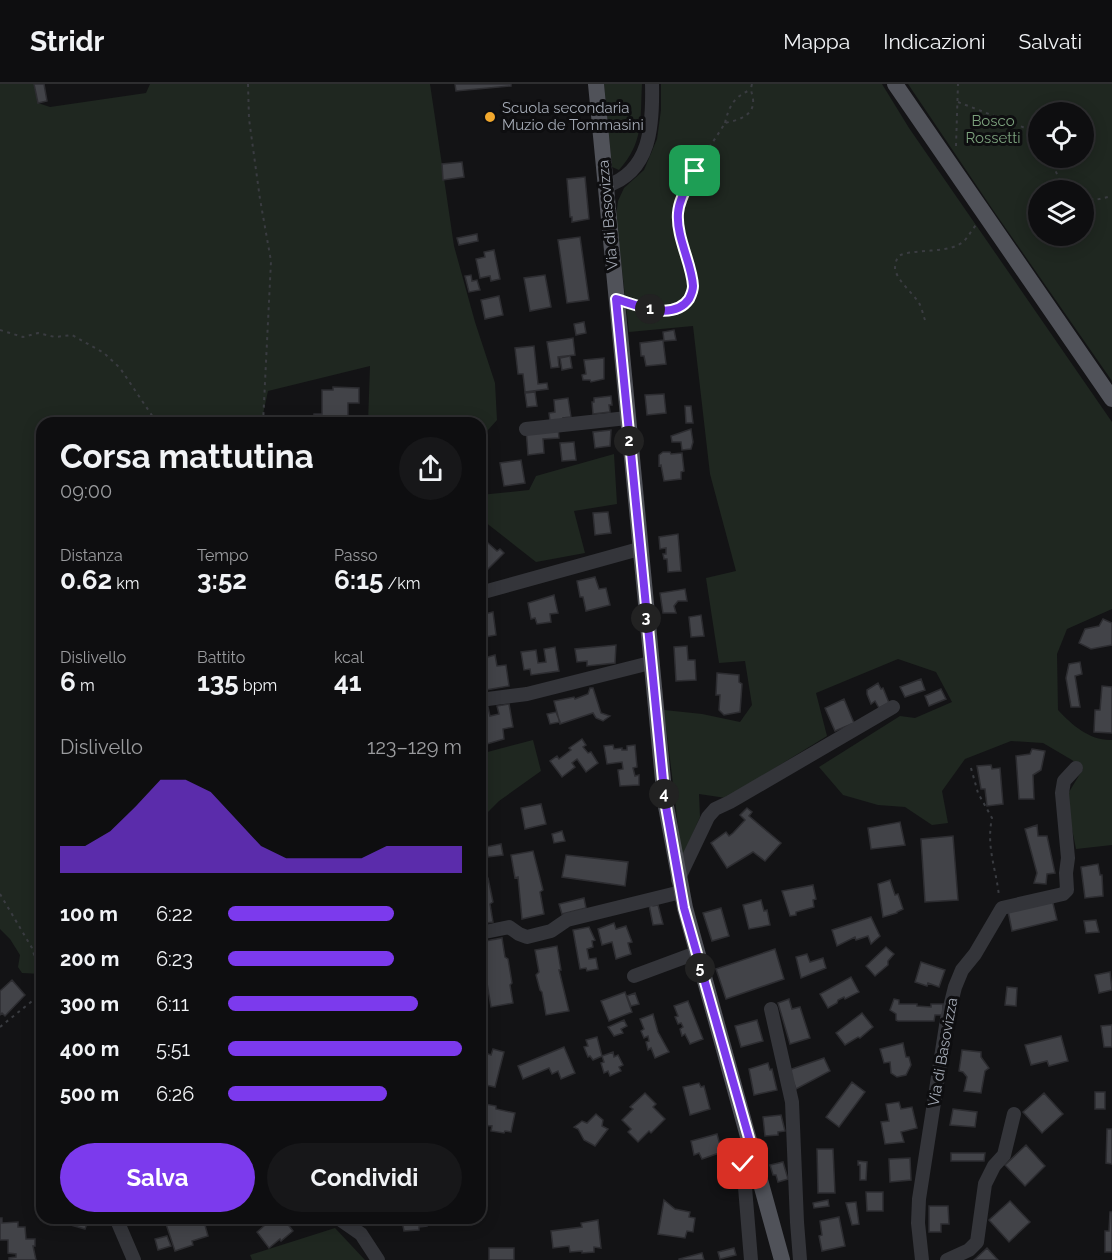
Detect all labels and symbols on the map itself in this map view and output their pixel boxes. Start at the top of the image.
place label: Scuola secondaria Muzio de Tommasini [502,99,644,134]
marker: Scuola secondaria Muzio de Tommasini [483,110,497,124]
park label: Bosco Rossetti [965,112,1021,147]
pin [669,145,720,196]
street label: Via di Basovizza [594,159,622,271]
pin: 1 [635,294,665,324]
pin: 2 [614,426,644,456]
pin: 3 [631,603,661,633]
pin: 4 [649,779,679,809]
pin: 5 [685,953,715,983]
street label: Via di Basovizza [925,996,961,1108]
pin [717,1138,768,1189]

